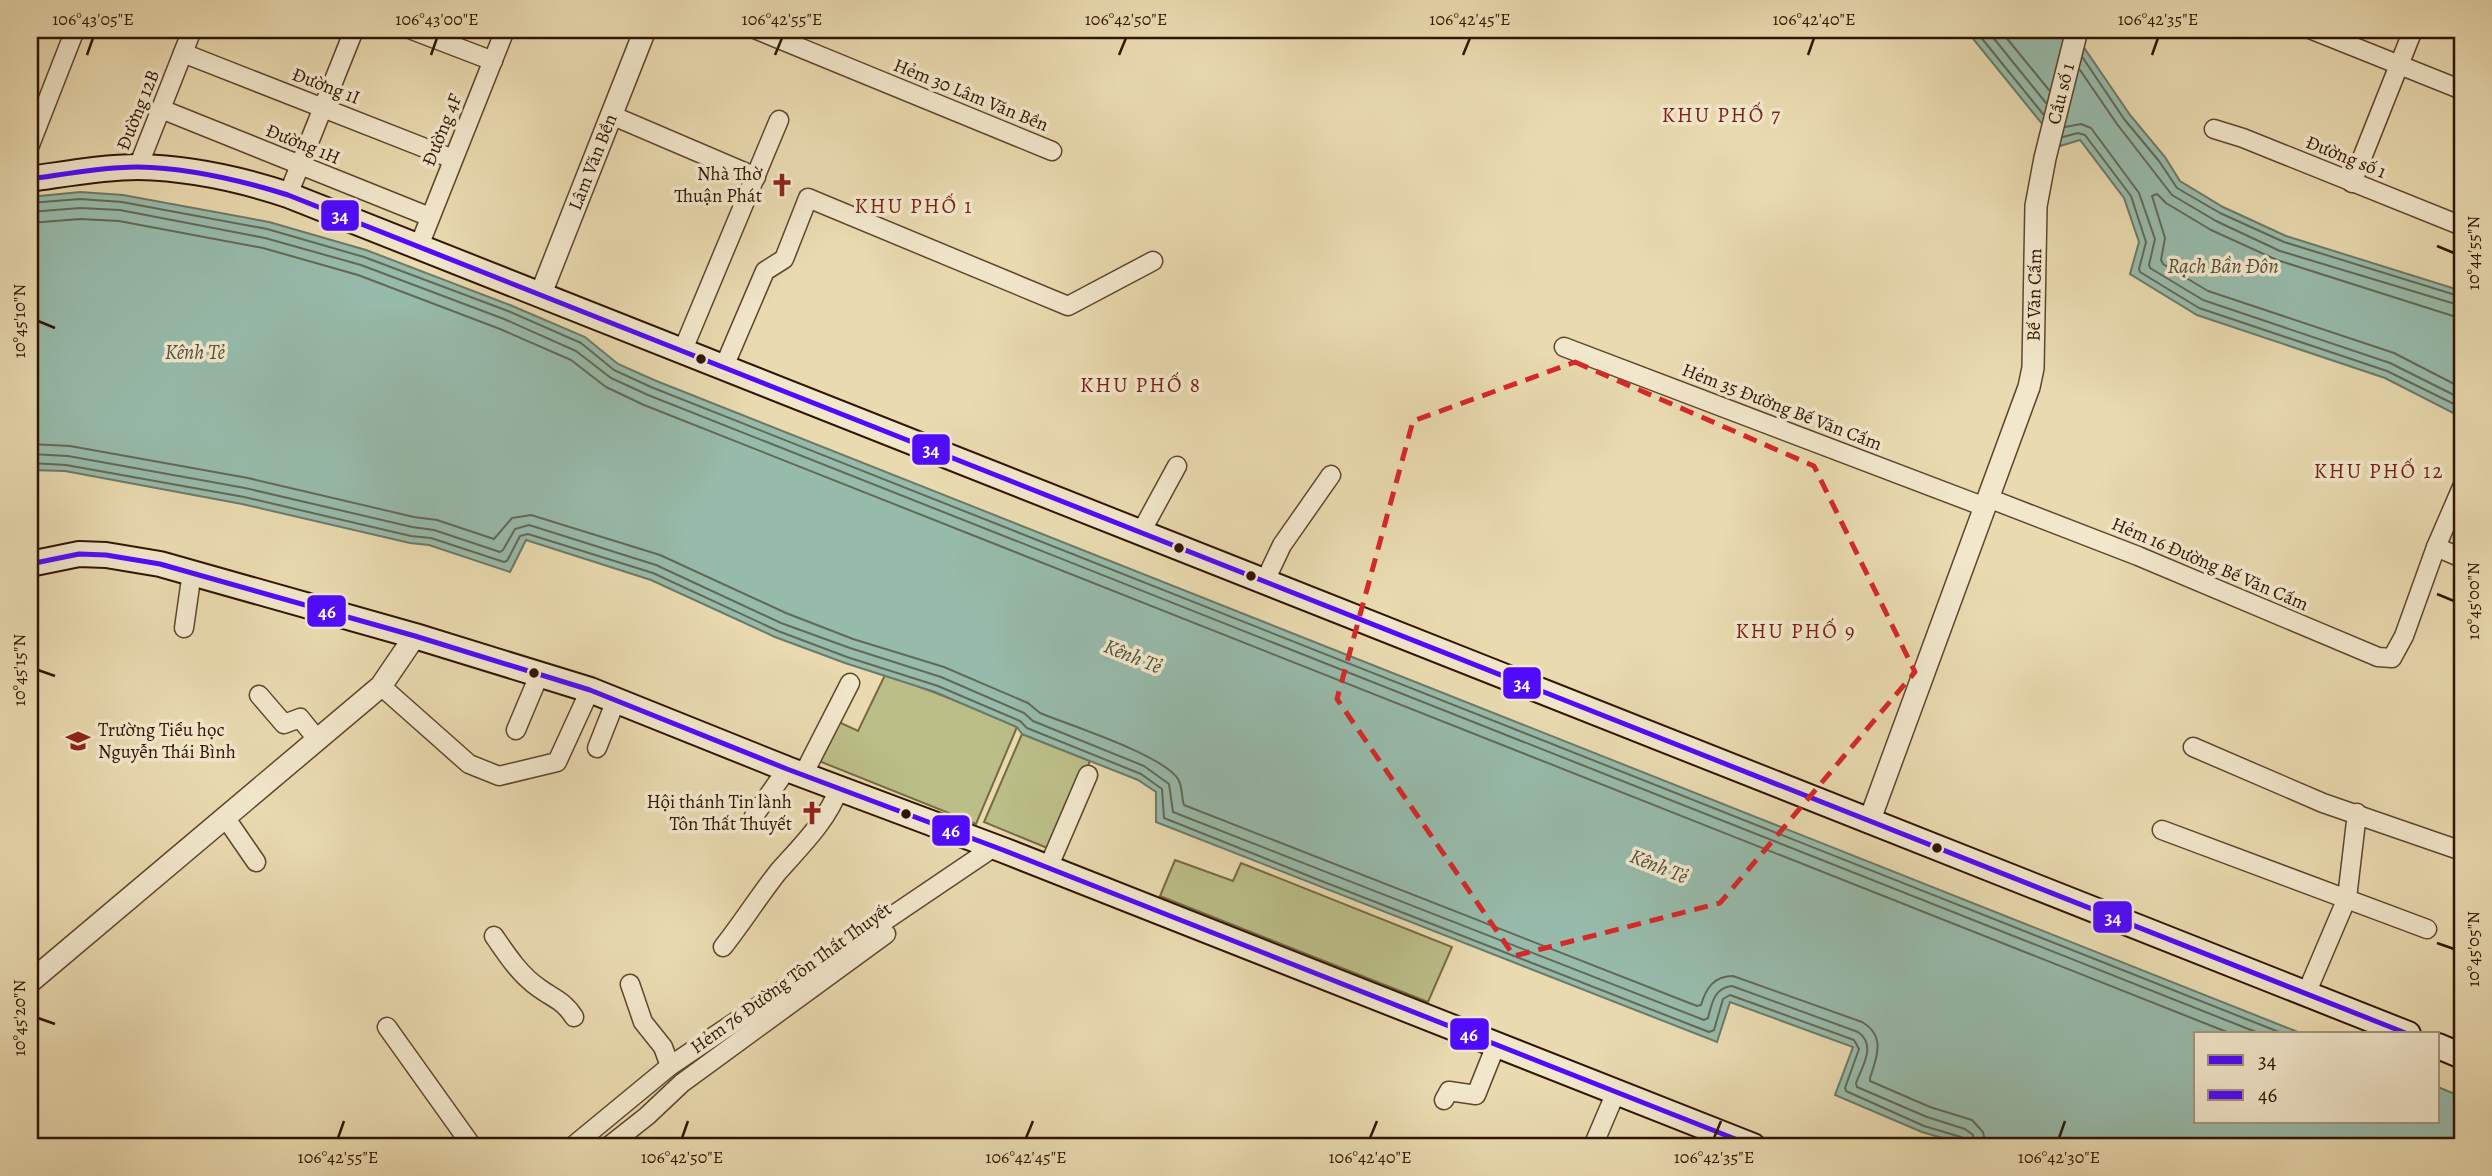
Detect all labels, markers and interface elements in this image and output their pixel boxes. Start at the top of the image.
text: 106°43'05"E [52,7,134,31]
text: 106°43'00"E [395,7,479,31]
text: 106°42'55"E [742,7,822,31]
text: 106°42'50"E [1085,7,1167,31]
text: 106°42'45"E [1429,7,1511,31]
text: 106°42'40"E [1772,7,1856,31]
text: 106°42'35"E [2118,7,2198,31]
street label: Hẻm 30 Lâm Văn Bền [890,52,1052,138]
street label: Cầu số 1 [2041,60,2081,127]
street label: Đường 1I [288,61,364,111]
street label: Đường 12B [110,66,166,154]
street label: Đường 4F [416,90,468,170]
district label: KHU PHỐ 7 [1662,101,1782,129]
street label: Lâm Văn Bền [562,110,624,214]
street label: Đường 1H [262,117,344,171]
street label: Đường số 1 [2302,129,2391,185]
place label: Nhà Thờ Thuận Phát [674,161,763,209]
church icon: Nhà Thờ Thuận Phát [768,171,796,199]
district label: KHU PHỐ 1 [855,192,973,220]
line badge: 34 [320,199,360,232]
text: 34 [331,203,349,229]
text: 10°44'55"N [2461,216,2485,290]
street label: Bế Văn Cấm [2020,248,2048,342]
water label: Rạch Bần Đôn [2167,252,2279,280]
text: 10°45'10"N [7,284,31,358]
water label: Kênh Tẻ [165,338,226,366]
unlabelled marker [694,352,708,366]
street label: Hẻm 35 Đường Bế Văn Cấm [1678,357,1886,457]
district label: KHU PHỐ 8 [1080,371,1202,399]
line badge: 34 [911,433,951,466]
text: 34 [922,437,940,463]
district label: KHU PHỐ 12 [2314,457,2444,485]
street label: Hẻm 16 Đường Bế Văn Cấm [2107,511,2313,617]
unlabelled marker [1172,541,1186,555]
text: 10°45'00"N [2461,562,2485,640]
unlabelled marker [1244,569,1258,583]
line badge: 46 [306,594,347,628]
text: 46 [318,599,336,625]
district label: KHU PHỐ 9 [1735,617,1857,645]
water label: Kênh Tẻ [1100,632,1167,680]
text: 10°45'15"N [7,634,31,706]
unlabelled marker [527,666,541,680]
line badge: 34 [1502,666,1542,700]
text: 34 [1513,671,1531,697]
place label: Trường Tiểu học Nguyễn Thái Bình [98,717,236,765]
school or university icon: Trường Tiểu học Nguyễn Thái Bình [64,727,92,755]
place label: Hội thánh Tin lành Tôn Thất Thuyết [646,789,792,837]
church icon: Hội thánh Tin lành Tôn Thất Thuyết [798,799,826,827]
unlabelled marker [899,807,913,821]
line badge: 46 [931,814,971,847]
text: 46 [942,818,960,844]
unlabelled marker [1930,841,1944,855]
water label: Kênh Tẻ [1626,842,1693,890]
street label: Hẻm 76 Đường Tôn Thất Thuyết [685,896,897,1060]
line badge: 34 [2092,900,2133,934]
text: 34 [2104,905,2122,931]
text: 10°45'05"N [2461,911,2485,987]
text: 10°45'20"N [7,980,31,1056]
line badge: 46 [1449,1017,1490,1051]
text: 46 [1460,1022,1478,1048]
legend [2194,1032,2440,1124]
text: 34 [2258,1047,2276,1075]
text: 46 [2258,1081,2278,1109]
text: 106°42'55"E [298,1145,378,1169]
text: 106°42'50"E [641,1145,723,1169]
text: 106°42'45"E [985,1145,1067,1169]
text: 106°42'40"E [1328,1145,1412,1169]
text: 106°42'35"E [1674,1145,1754,1169]
text: 106°42'30"E [2018,1145,2100,1169]

